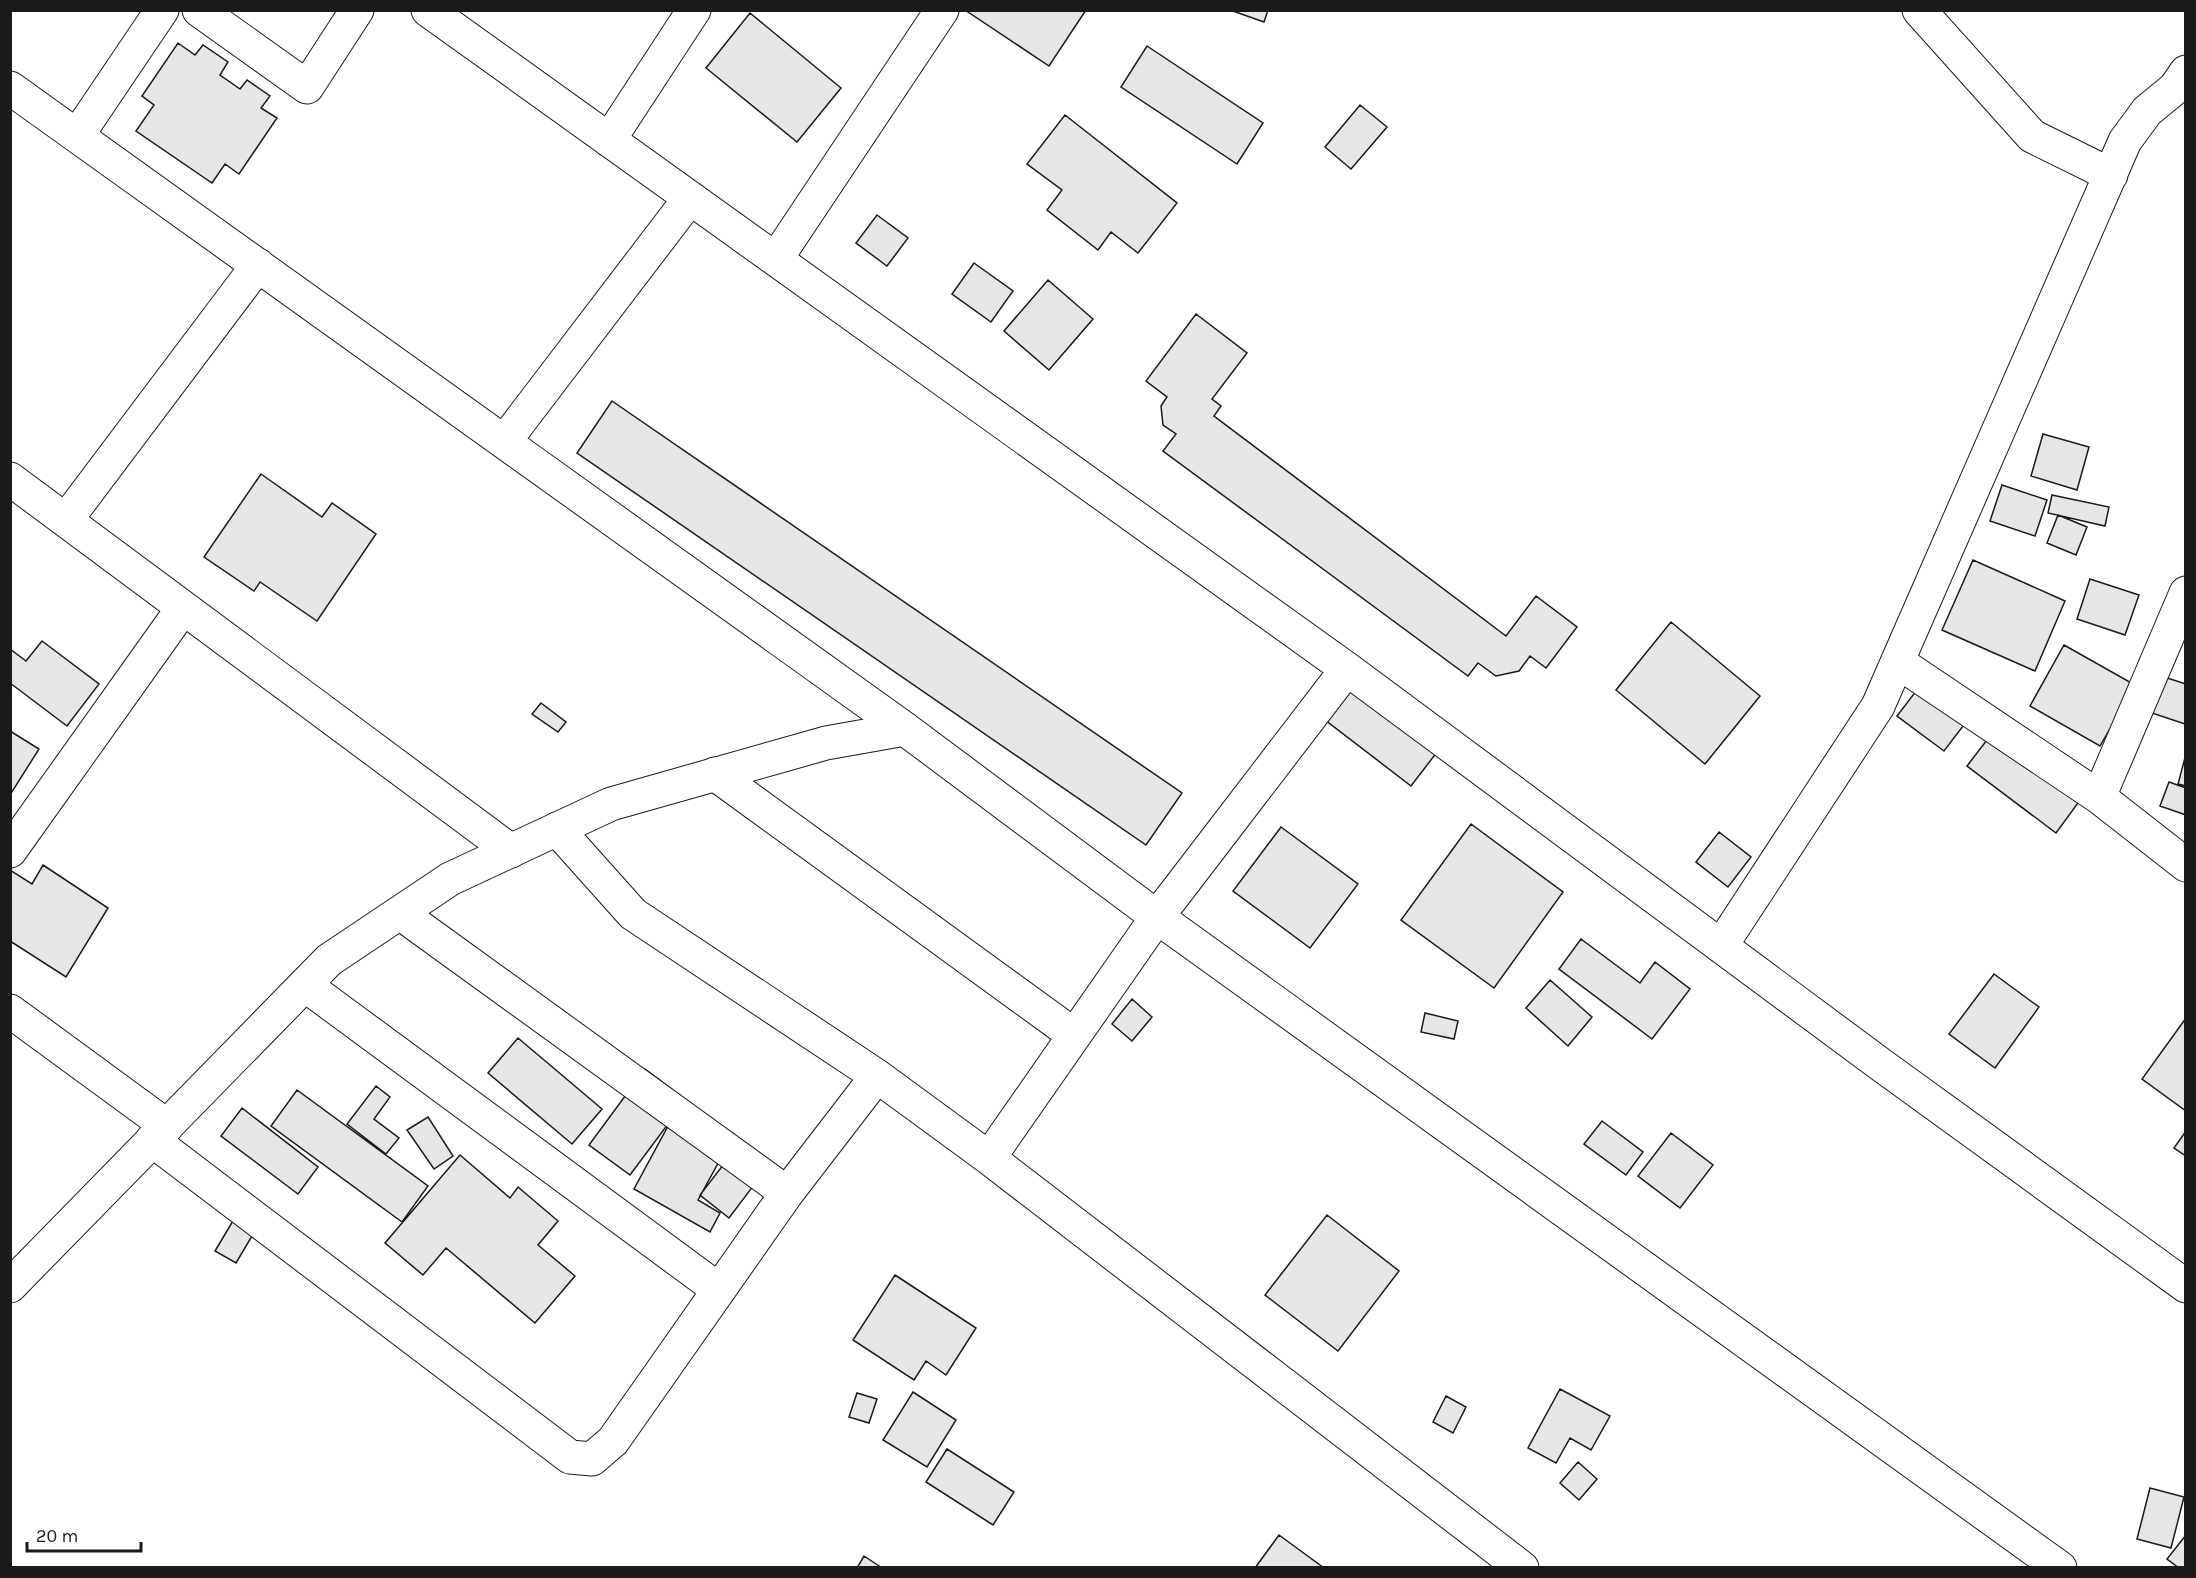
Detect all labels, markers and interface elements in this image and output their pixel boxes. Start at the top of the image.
scale bar [27,1515,141,1553]
text: 20 m [36,1525,78,1547]

